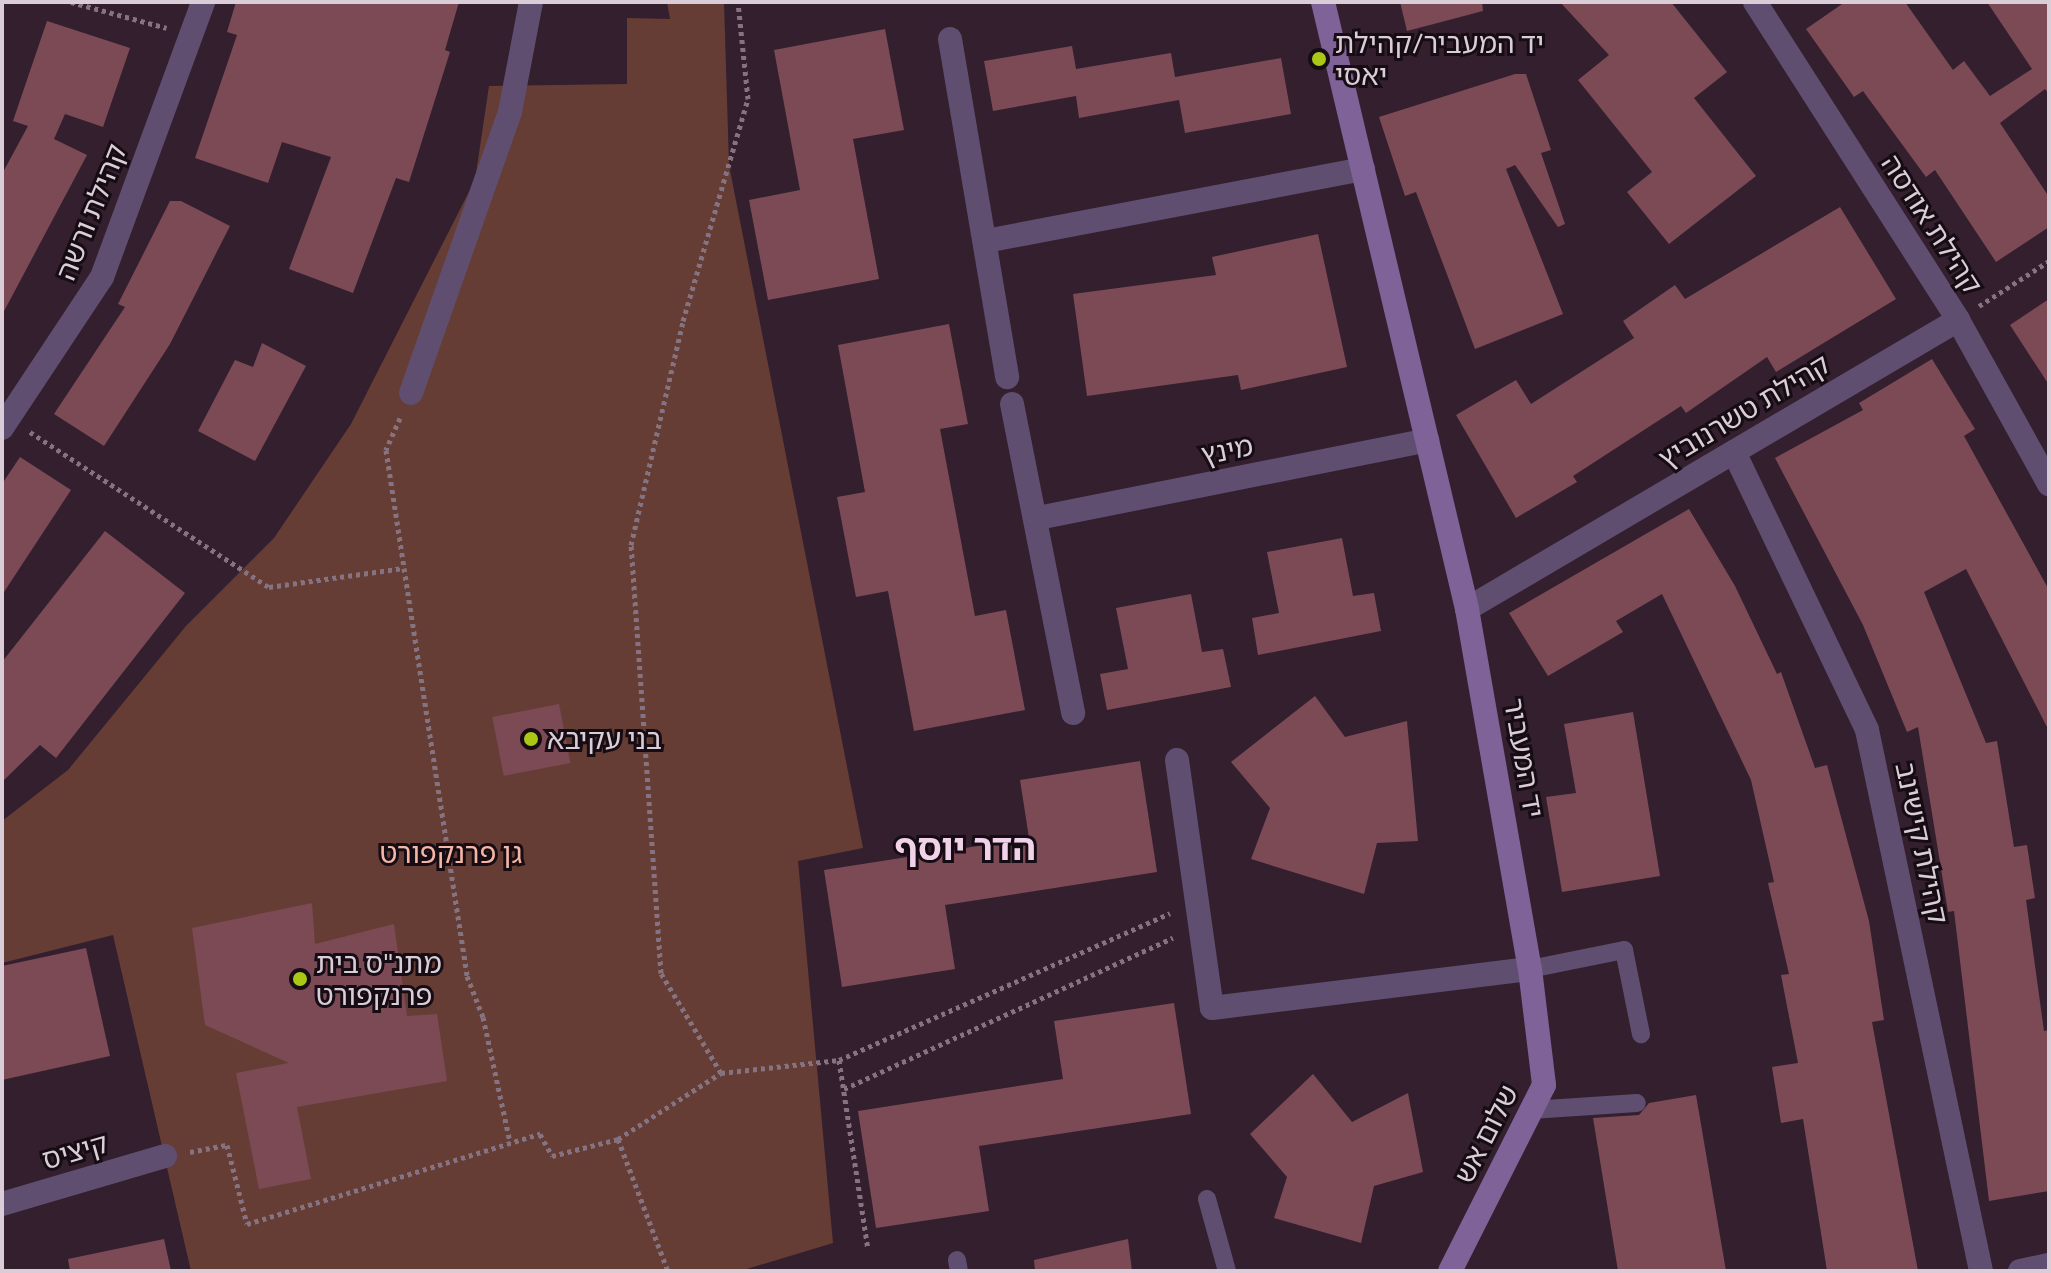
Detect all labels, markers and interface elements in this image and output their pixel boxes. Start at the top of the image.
place label: יד המעביר/קהילת יאסי [1335,26,1544,92]
marker: יד המעביר/קהילת יאסי [1310,50,1328,68]
street label: קהילת ורשה [48,139,134,285]
street label: קהילת אודסה [1875,148,1989,300]
street label: קהילת טשרנוביץ [1652,347,1836,475]
street label: מינץ [1198,429,1256,471]
street label: יד המעביר [1497,696,1551,820]
place label: בני עקיבא [547,722,662,756]
marker: בני עקיבא [522,730,540,748]
street label: קהילת קישינב [1888,759,1956,927]
district label: הדר יוסף [894,825,1036,869]
park label: גן פרנקפורט [380,836,522,870]
place label: מתנ"ס בית פרנקפורט [316,946,442,1012]
marker: מתנ"ס בית פרנקפורט [291,970,309,988]
street label: שלום אש [1447,1079,1525,1189]
street label: קיציס [38,1126,112,1176]

